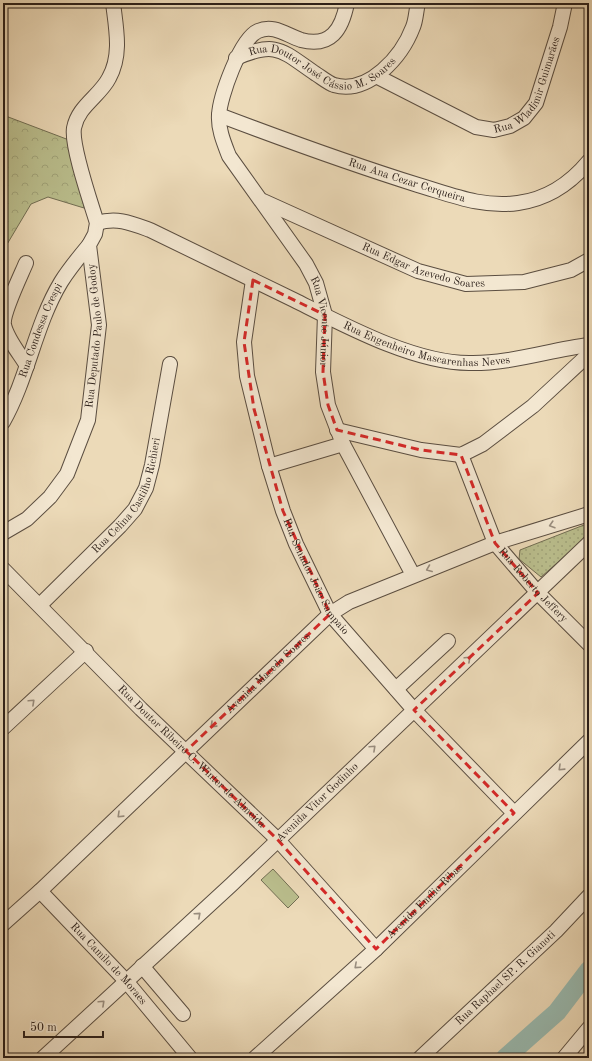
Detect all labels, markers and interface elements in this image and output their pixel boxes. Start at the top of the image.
street label: Rua Wladimir Guimarães [493,35,562,135]
text: Rua Doutor José Cássio M. Soares [247,43,398,92]
street label: Rua Doutor José Cássio M. Soares [239,48,403,62]
street label: Rua Ana Cezar Cerqueira [347,157,467,205]
street label: Rua Edgar Azevedo Soares [360,241,485,290]
street label: Rua Deputado Paulo de Godoy [84,263,105,409]
street label: Rua Vicente Júnior [308,275,331,368]
street label: Rua Condessa Crespi [18,281,64,379]
street label: Rua Engenheiro Mascarenhas Neves [341,320,511,369]
street label: Rua Celina Castilho Richieri [90,437,162,556]
street label: Rua Senador João Sampaio [281,517,351,637]
one-way arrow [548,521,555,529]
street label: Rua Roberto Jeffery [496,546,570,625]
one-way arrow [426,564,434,572]
street label: Avenida Macedo Soares [224,630,313,716]
one-way arrow [463,656,471,664]
street label: Rua Doutor Ribeiro C. Winter de Almeida [115,683,268,831]
one-way arrow [27,700,34,707]
one-way arrow [211,720,218,727]
one-way arrow [368,746,376,753]
street label: Avenida Vitor Godinho [274,761,361,844]
one-way arrow [558,763,566,770]
one-way arrow [117,810,125,818]
street label: Avenida Emílio Ribas [384,862,465,941]
one-way arrow [193,912,201,920]
street label: Rua Camilo de Moraes [68,921,149,1007]
street label: Rua Raphael SP. R. Gianoti [454,929,558,1027]
one-way arrow [355,961,362,968]
one-way arrow [97,1000,105,1008]
scale bar [24,1013,103,1039]
text: 50 m [30,1021,57,1034]

